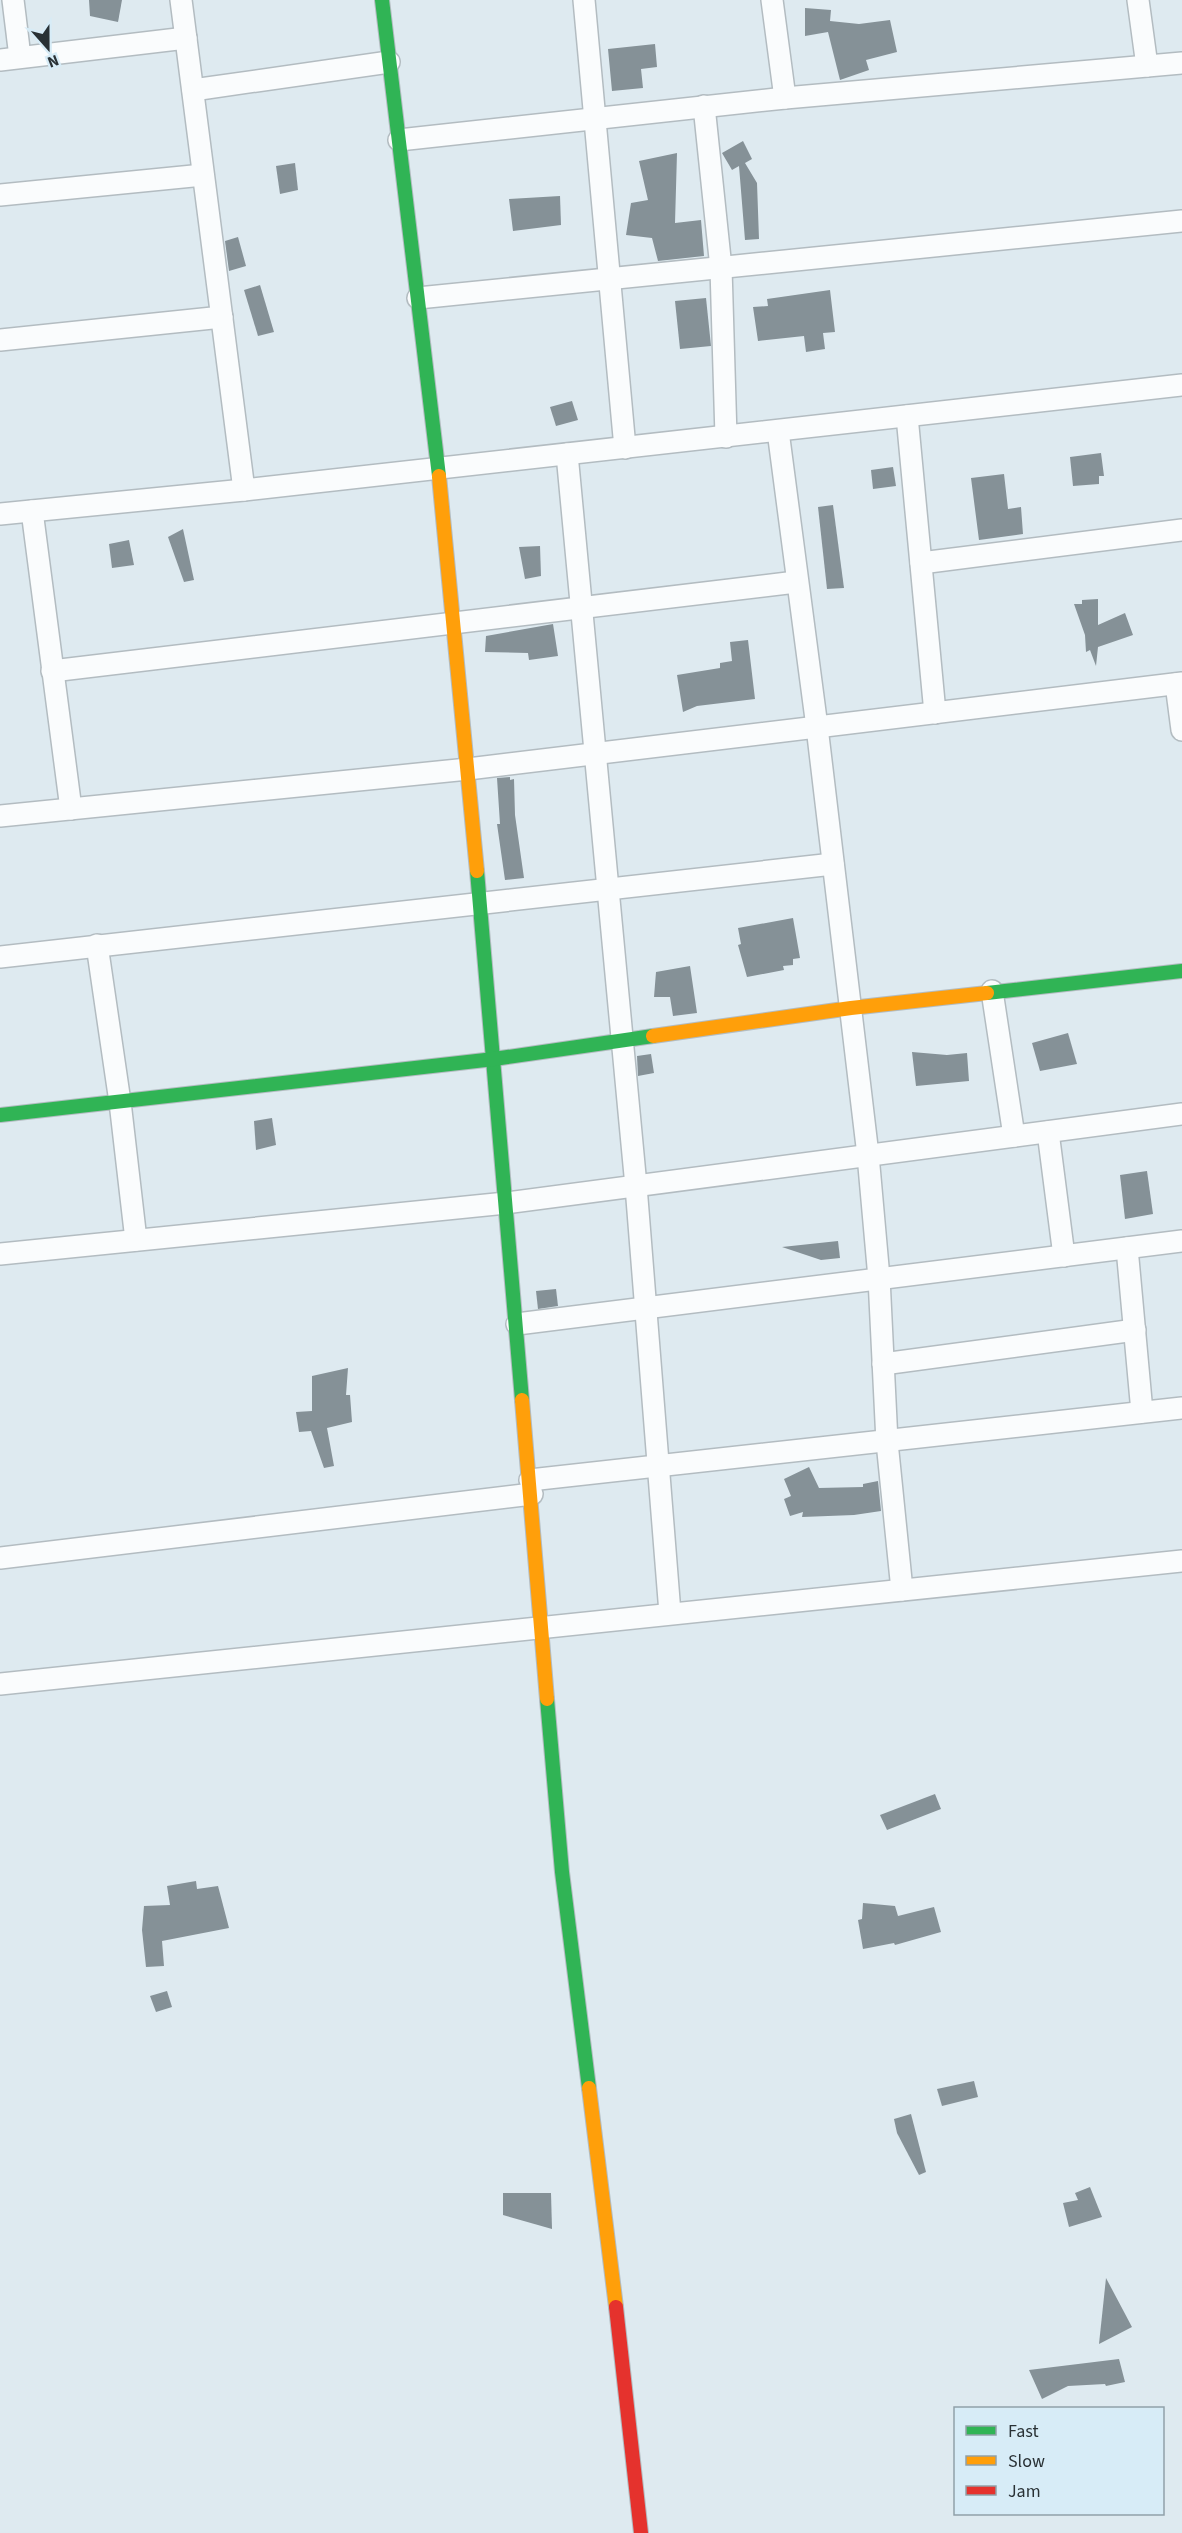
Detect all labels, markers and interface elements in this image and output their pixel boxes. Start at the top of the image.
north arrow [18,18,78,78]
text: N [44,49,62,73]
legend [954,2407,1164,2515]
text: Fast [1008,2419,1039,2444]
text: Slow [1008,2449,1045,2474]
text: Jam [1008,2479,1041,2504]

